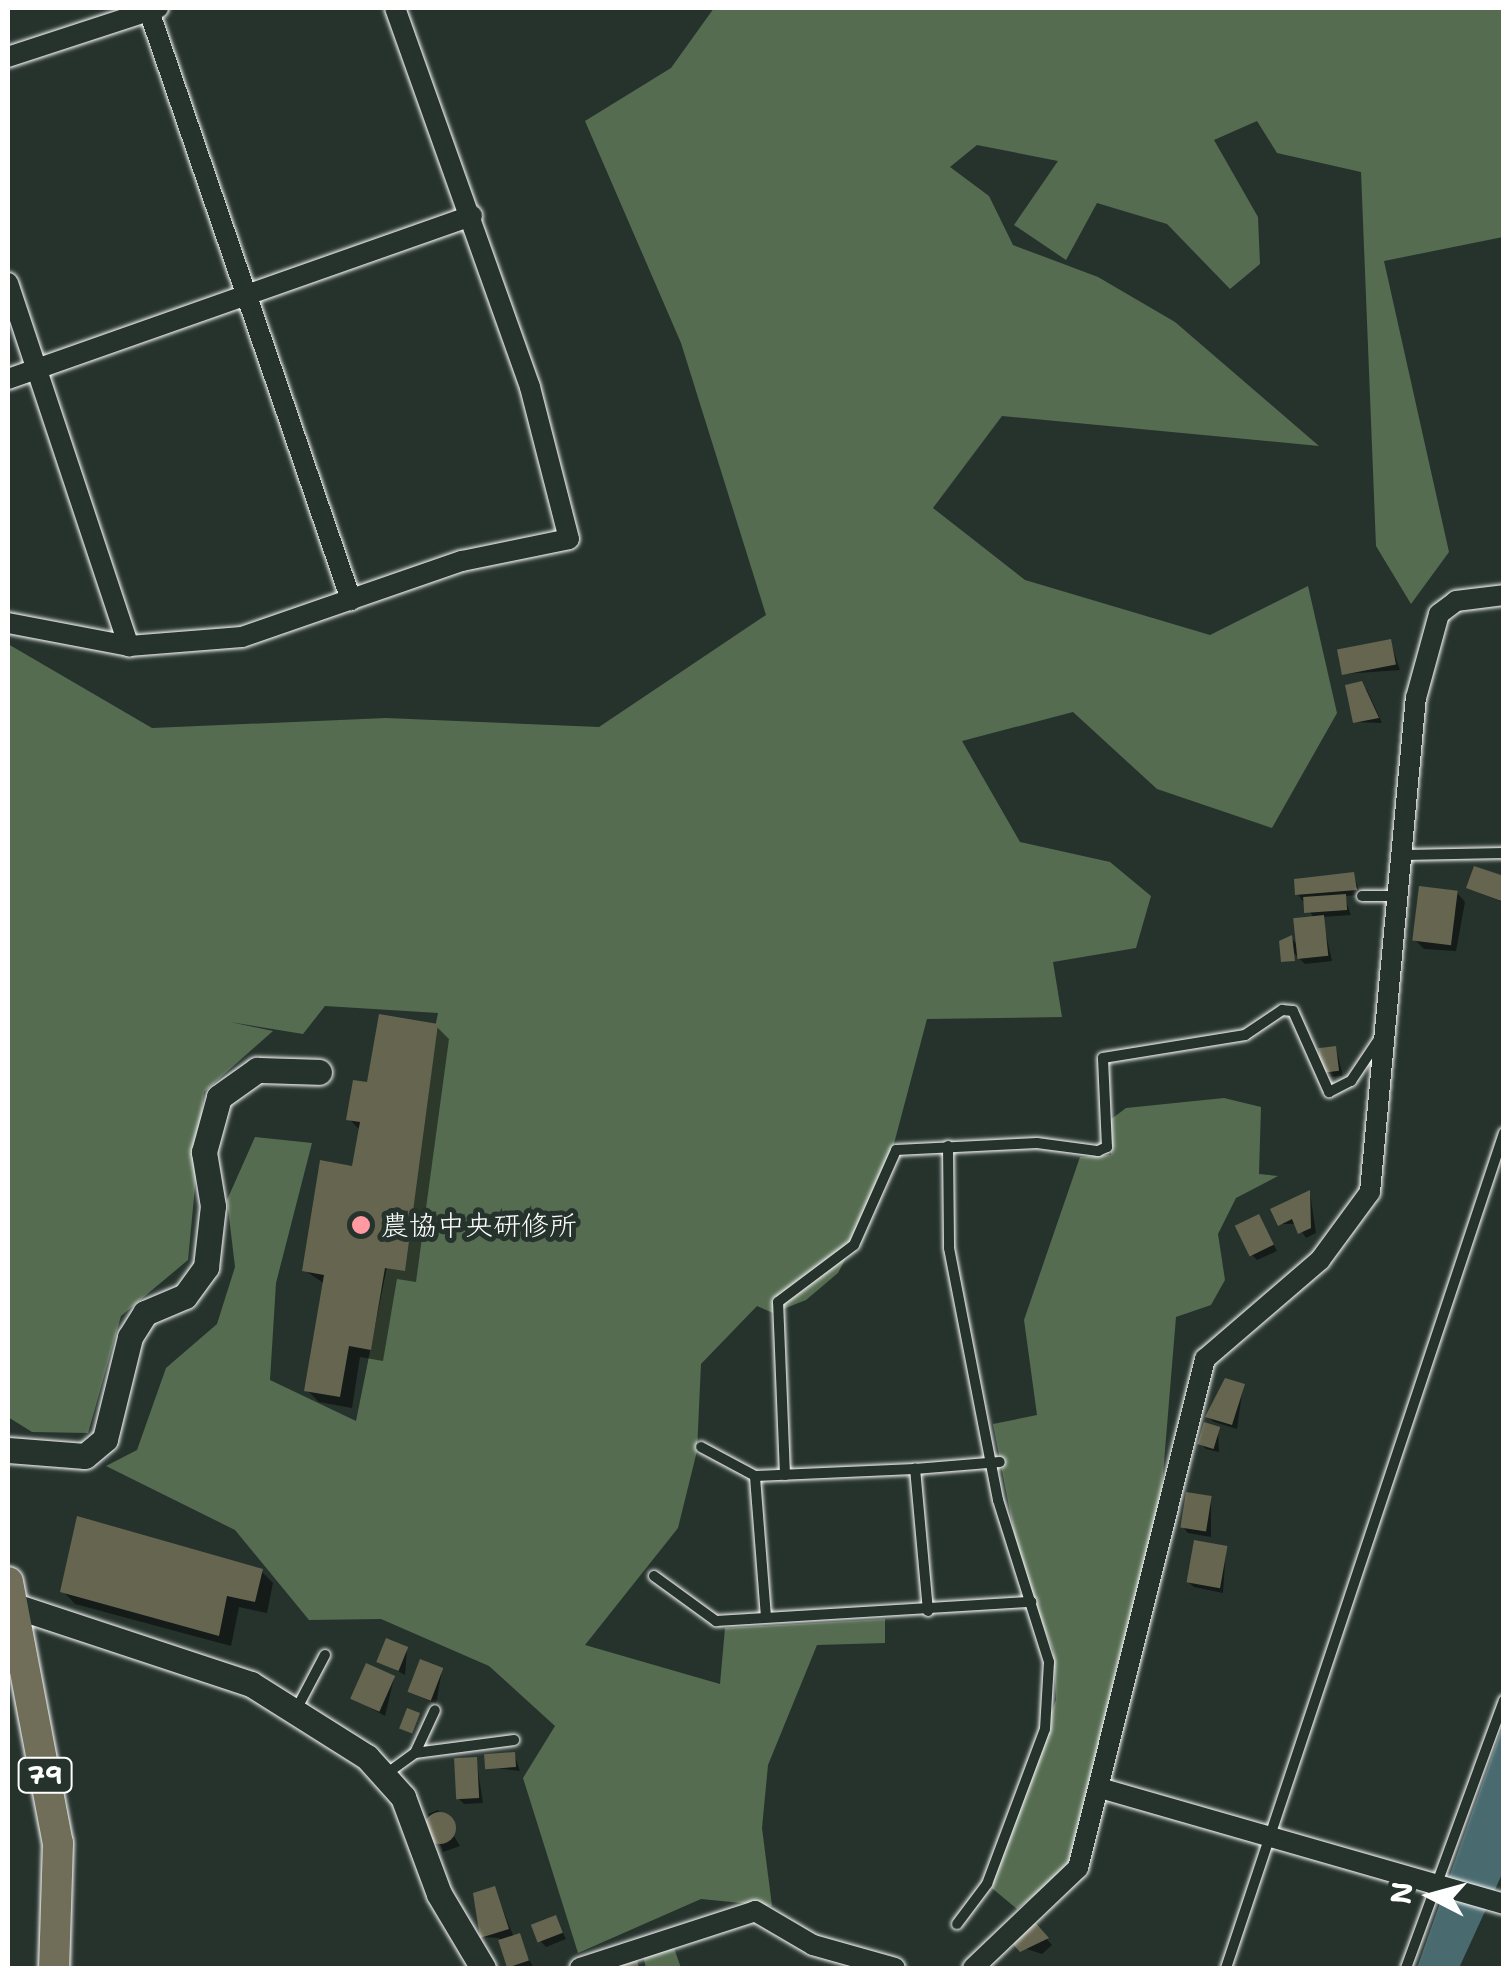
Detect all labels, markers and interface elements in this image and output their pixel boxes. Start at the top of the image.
place label: 農協中央研修所 [381,1208,577,1242]
marker: 農協中央研修所 [350,1214,372,1236]
road number: 79 [18,1755,72,1795]
north arrow [1381,1846,1481,1946]
text: N [1381,1880,1421,1906]

